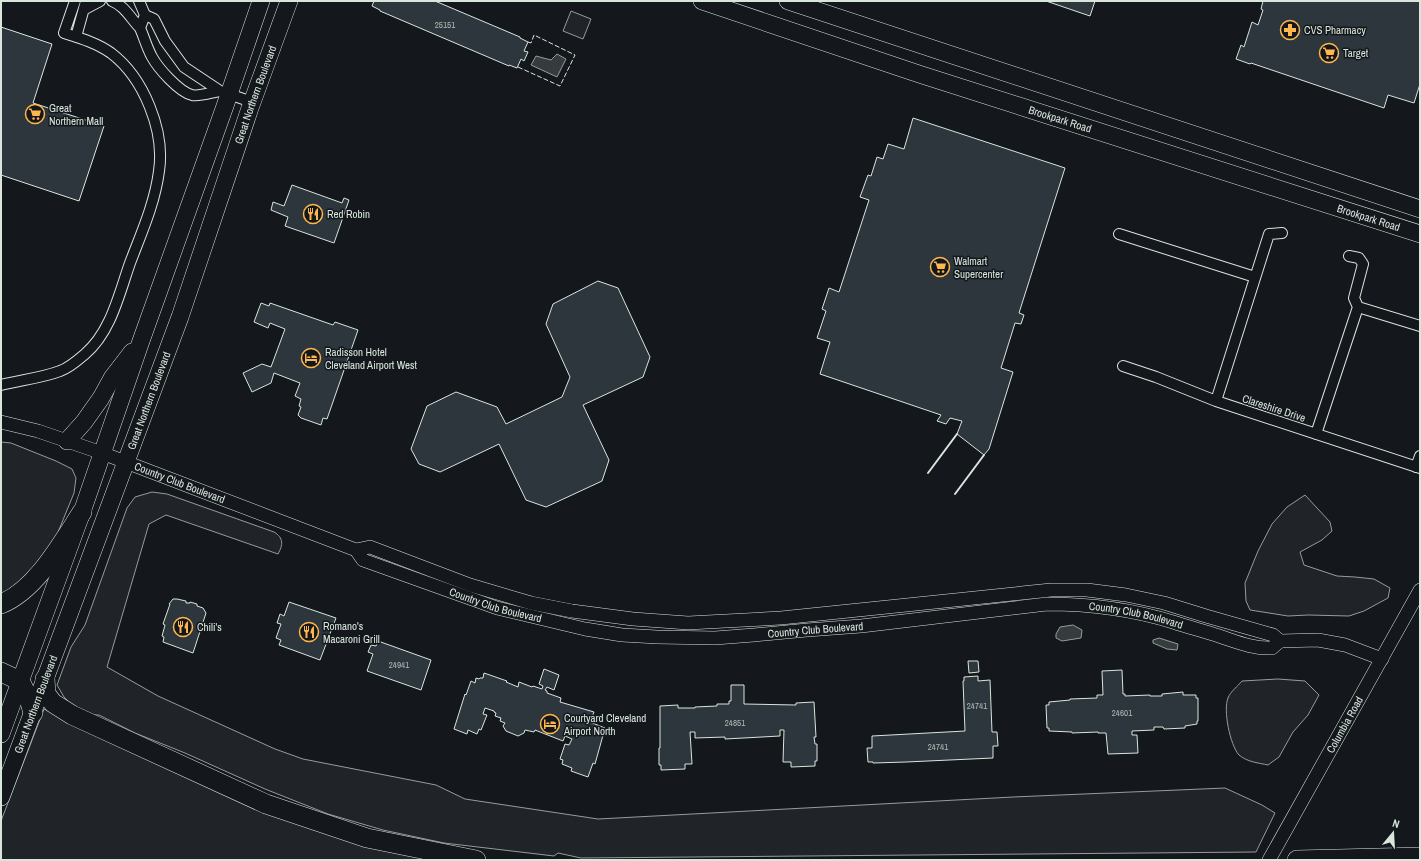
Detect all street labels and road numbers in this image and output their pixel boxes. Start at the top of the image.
street label: Great Northern Boulevard [231,44,279,146]
street label: Brookpark Road [1027,102,1093,136]
street label: Brookpark Road [1335,201,1402,234]
street label: Great Northern Boulevard [124,350,173,452]
street label: Clareshire Drive [1241,391,1307,425]
street label: Country Club Boulevard [132,459,227,506]
street label: Country Club Boulevard [447,584,543,625]
street label: Country Club Boulevard [1088,599,1185,632]
street label: Country Club Boulevard [767,619,864,641]
street label: Great Northern Boulevard [11,653,60,755]
street label: Columbia Road [1323,694,1366,756]

